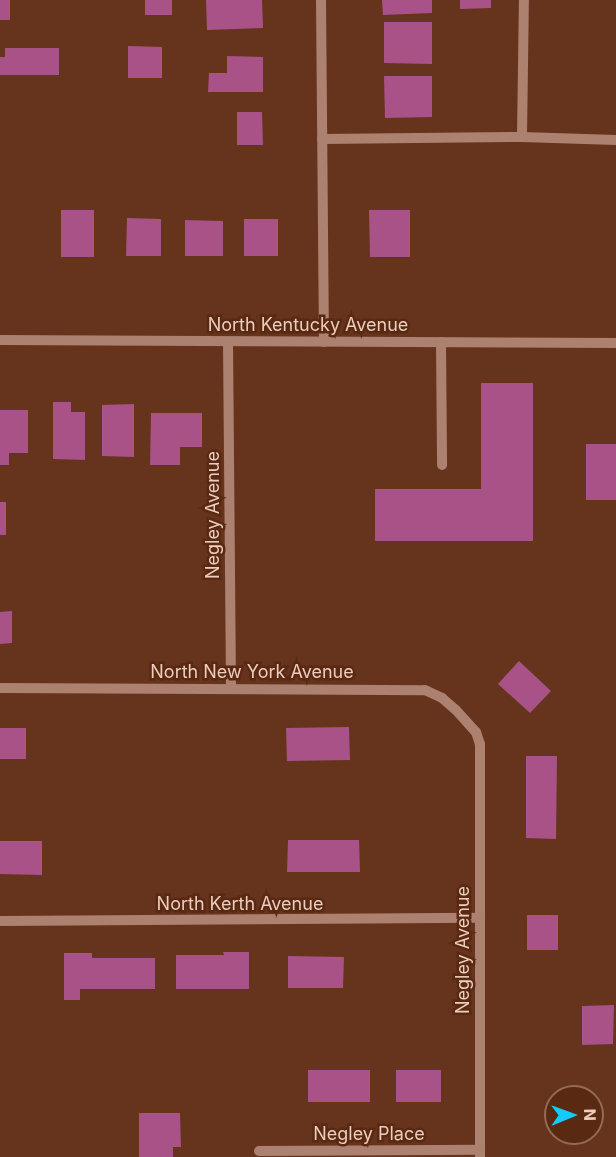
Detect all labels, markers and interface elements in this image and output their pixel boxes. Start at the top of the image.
street label: North Kentucky Avenue [208,314,408,336]
street label: Negley Avenue [202,451,224,579]
street label: North New York Avenue [150,661,354,683]
street label: Negley Avenue [452,886,474,1014]
street label: North Kerth Avenue [157,893,323,915]
north arrow [544,1085,604,1145]
text: N [580,1108,600,1121]
street label: Negley Place [313,1123,425,1145]

